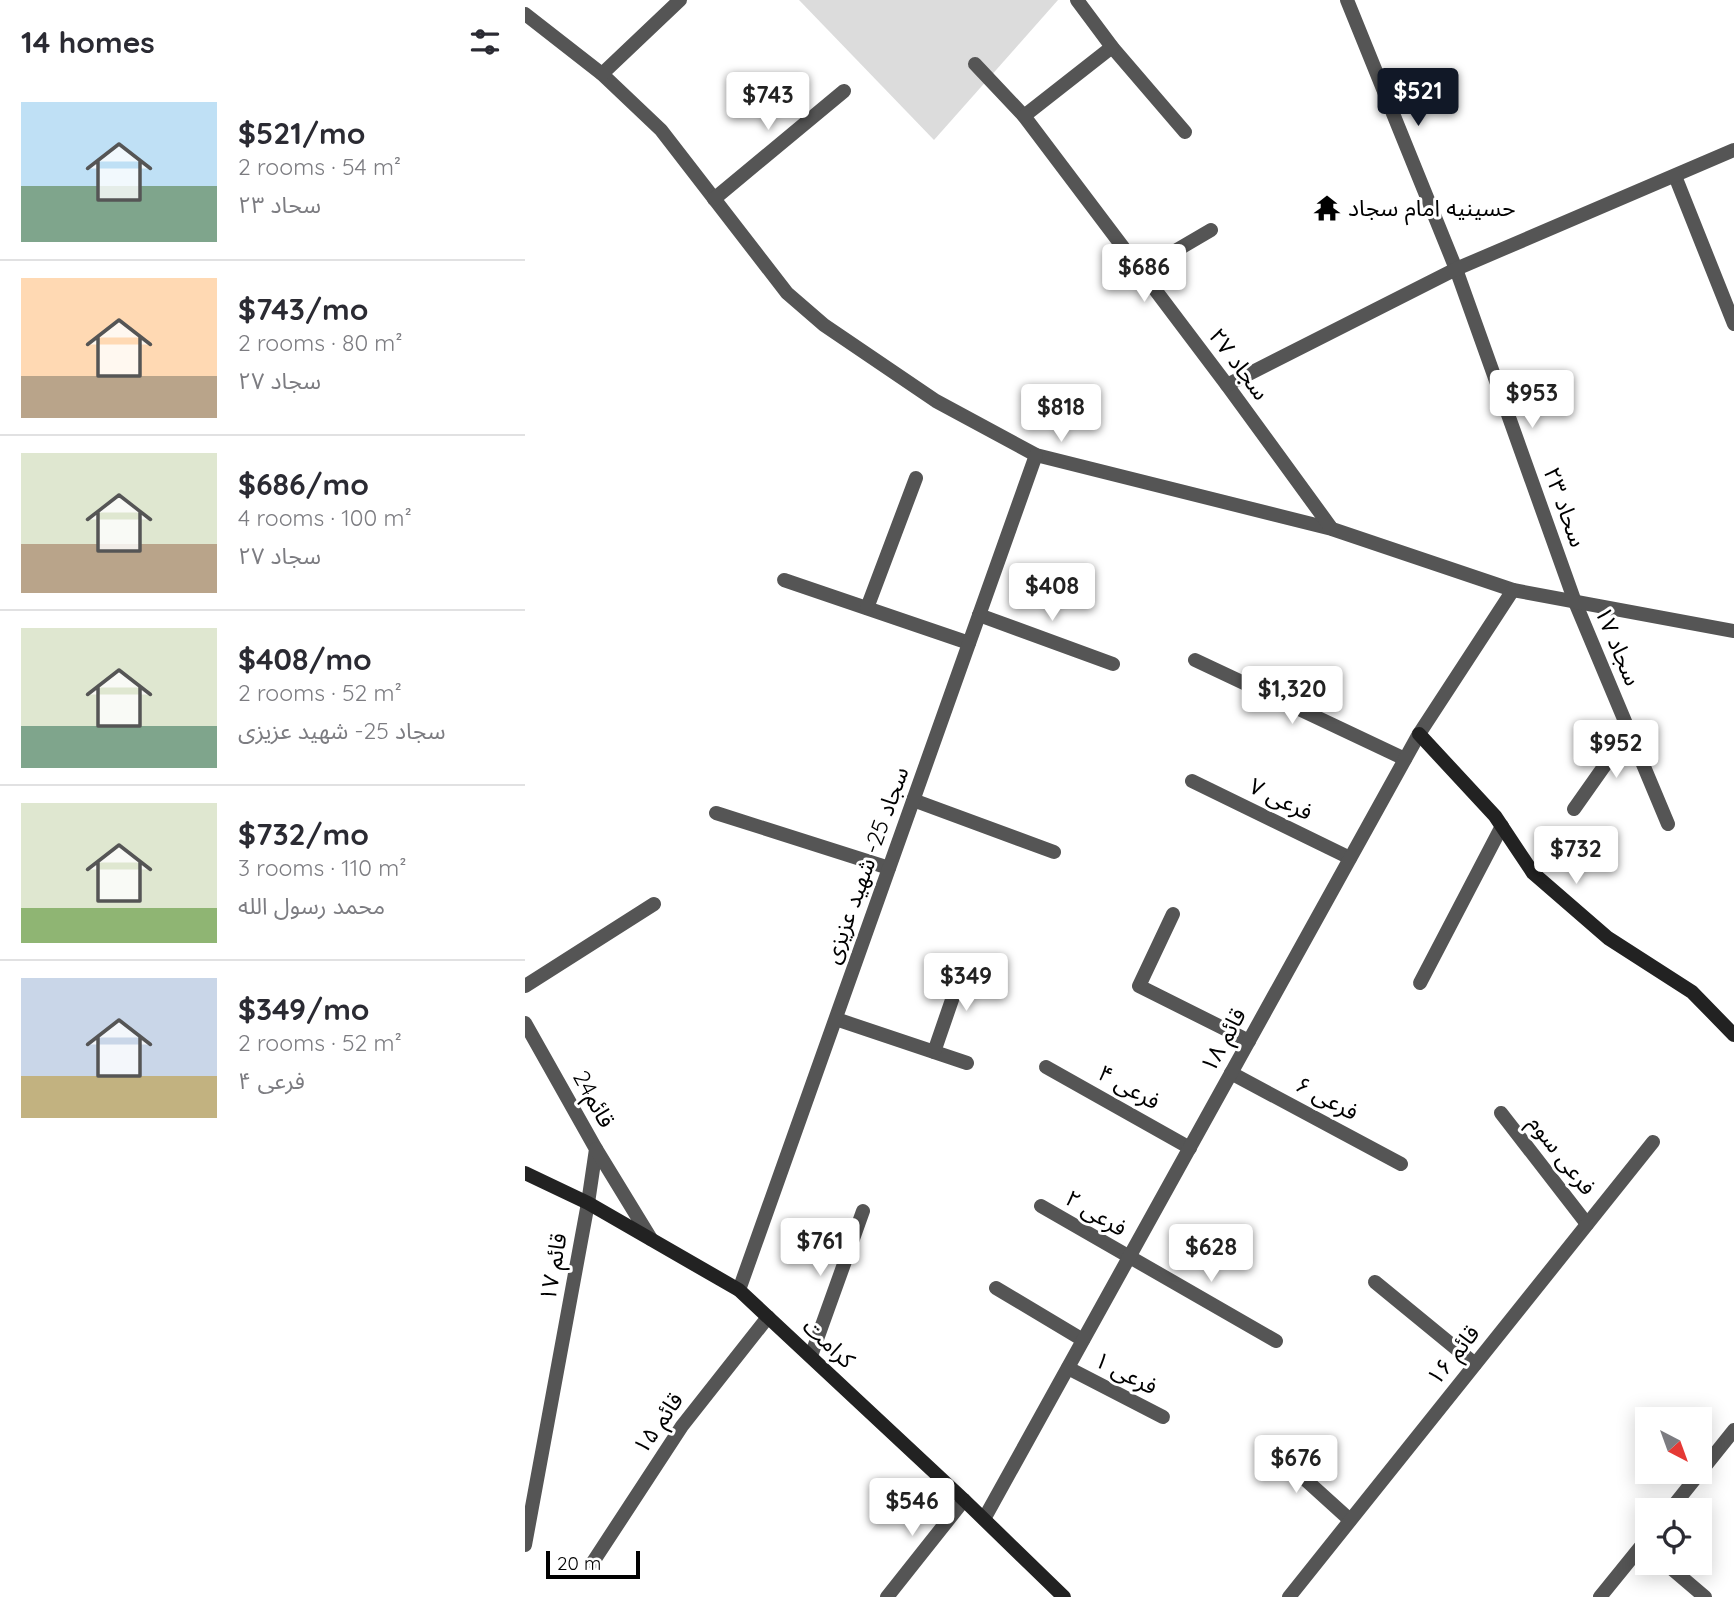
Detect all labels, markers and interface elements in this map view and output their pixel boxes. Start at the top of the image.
text: 14 homes [21,23,155,61]
icon: filters [466,23,504,61]
pin: $521 [1377,68,1459,128]
pin: $743 [727,72,809,132]
text: $521 [1393,76,1443,105]
text: $743 [742,80,794,109]
text: $521/mo [238,114,365,152]
icon: home [77,130,161,214]
text: 2 rooms · 54 m² [238,152,401,181]
text: سحاد ۲۳ [238,190,321,219]
temple icon: حسینیه امام سجاد [1312,193,1342,223]
place label: حسینیه امام سجاد [1348,193,1516,226]
pin: $686 [1103,244,1185,304]
text: $686 [1118,252,1170,281]
text: $743/mo [238,290,368,328]
icon: home [77,306,161,390]
street label: سجاد ۲۷ [1203,322,1276,406]
text: 2 rooms · 80 m² [238,328,403,357]
text: سجاد ۲۷ [238,366,321,395]
pin: $953 [1491,370,1573,430]
text: $953 [1506,378,1558,407]
pin: $818 [1020,384,1102,444]
text: $818 [1037,392,1085,421]
street label: سحاد ۲۳ [1538,463,1593,551]
text: $686/mo [238,465,369,503]
icon: home [77,481,161,565]
text: 4 rooms · 100 m² [238,503,412,532]
text: سجاد ۲۷ [238,541,321,570]
pin: $408 [1011,564,1093,623]
text: $408 [1025,571,1079,600]
street label: سجاد ۱۷ [1589,602,1648,690]
text: $408/mo [238,640,372,678]
icon: home [77,656,161,740]
pin: $1,320 [1235,666,1349,726]
text: $1,320 [1258,674,1326,703]
text: 2 rooms · 52 m² [238,678,402,707]
text: سجاد 25- شهید عزیزی [238,716,445,745]
pin: $952 [1575,720,1657,780]
text: $952 [1589,728,1643,757]
street label: سجاد 25- شهید عزیزی [816,762,915,967]
street label: فرعی ۷ [1245,771,1318,826]
text: $732/mo [238,815,369,853]
pin: $732 [1535,826,1617,886]
icon: home [77,831,161,915]
text: $732 [1550,834,1602,863]
text: 3 rooms · 110 m² [238,853,407,882]
text: محمد رسول الله [238,891,385,920]
pin: $349 [925,954,1007,1013]
text: $349 [940,961,992,990]
text: $349/mo [238,990,370,1028]
street label: قائم ۱۸ [1193,1003,1255,1078]
icon: home [77,1006,161,1090]
text: 2 rooms · 52 m² [238,1028,402,1057]
street label: فرعی ۴ [1093,1058,1165,1115]
street label: قائم24 [564,1065,622,1134]
text: فرعی ۴ [238,1066,305,1095]
street label: فرعی ۶ [1291,1069,1364,1126]
street label: فرعی سوم [1519,1109,1603,1203]
street label: فرعی ۲ [1060,1183,1132,1242]
pin: $761 [779,1218,861,1278]
pin: $628 [1170,1224,1252,1284]
text: $761 [797,1226,843,1255]
street label: قائم ۱۷ [532,1231,576,1304]
text: $628 [1185,1232,1237,1261]
street label: کرامت [797,1311,862,1374]
street label: قائم ۱۶ [1420,1319,1488,1392]
street label: فرعی ۱ [1090,1344,1163,1401]
street label: قائم ۱۵ [626,1386,692,1461]
north arrow [1635,1407,1711,1484]
map controls [1635,1407,1712,1575]
pin: $676 [1255,1436,1337,1495]
text: $676 [1270,1443,1322,1472]
pin: $546 [871,1478,953,1538]
text: $546 [885,1486,939,1515]
button: locate [1635,1498,1712,1575]
scale bar [546,1548,641,1580]
text: 20 m [557,1551,601,1575]

